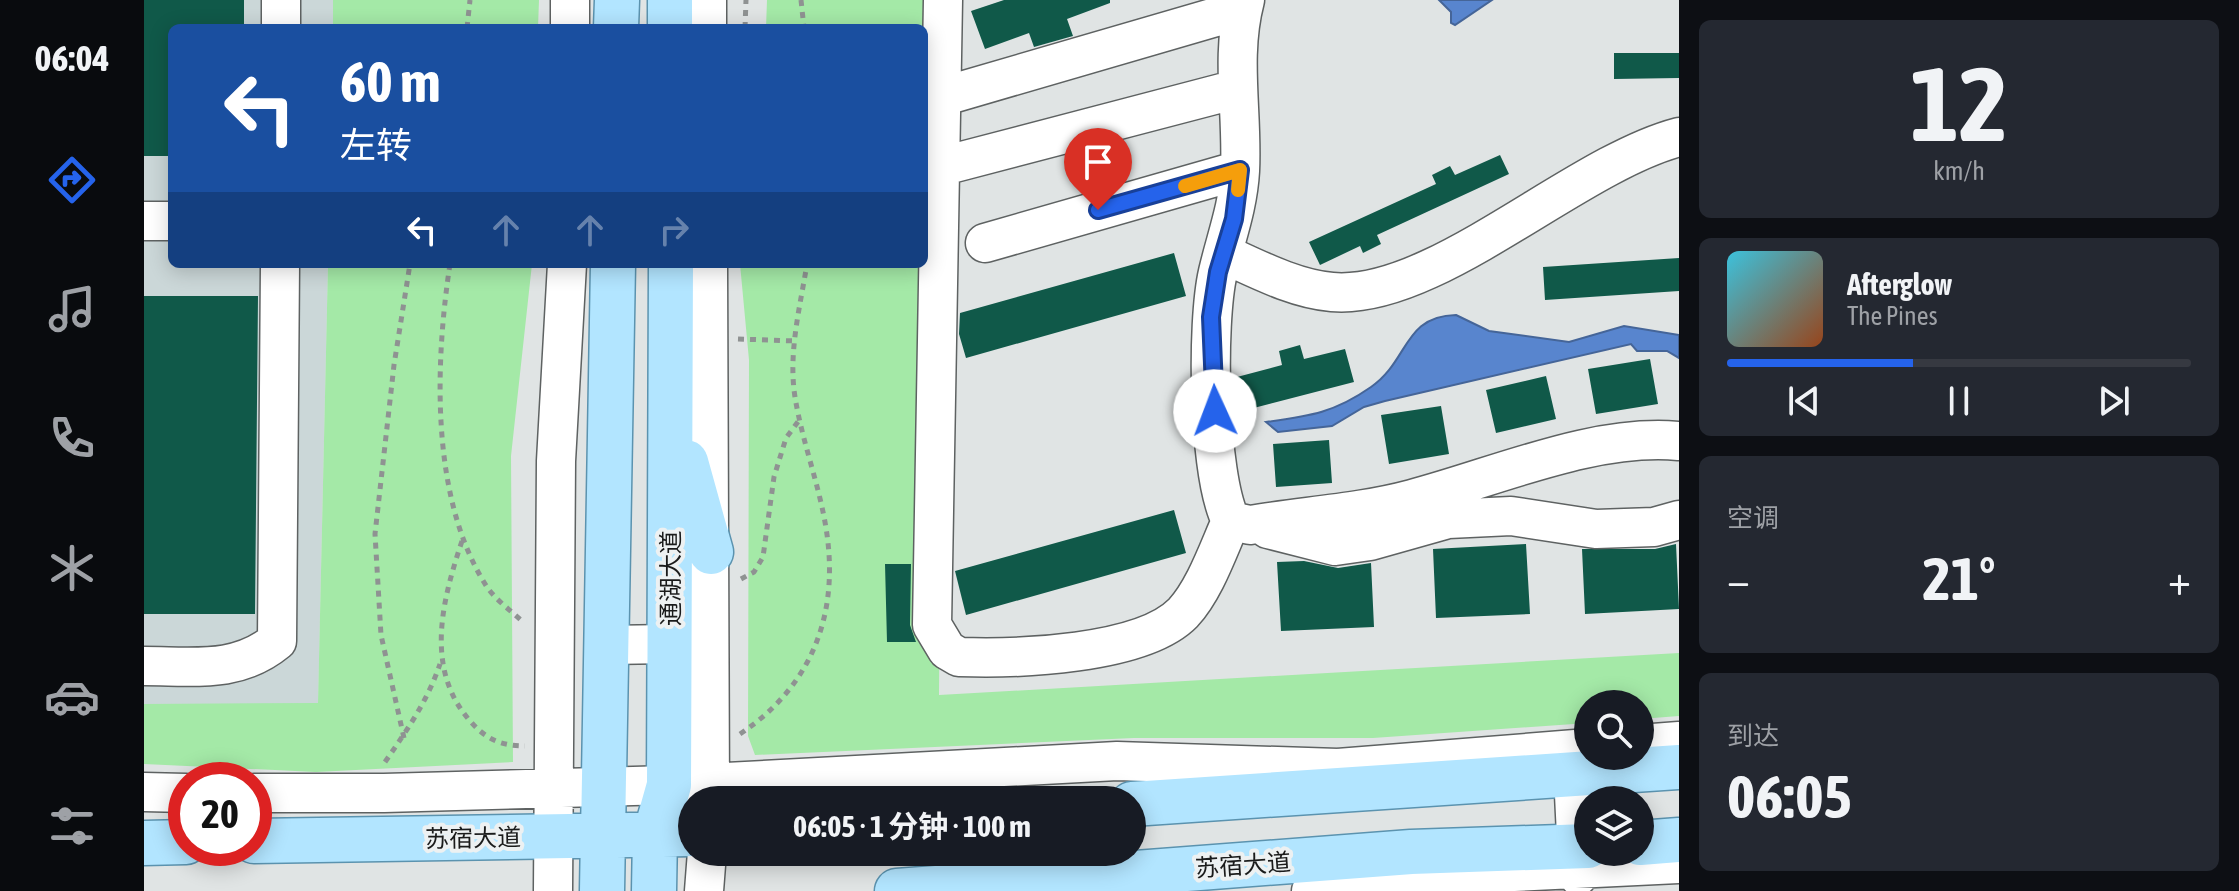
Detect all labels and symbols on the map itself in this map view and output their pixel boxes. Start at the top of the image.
pin [1064,128,1132,210]
position arrow [1173,369,1257,453]
street label: 通湖大道 [657,530,684,626]
speed limit sign: 20 [168,762,272,866]
street label: 苏宿大道 [425,824,521,852]
street label: 苏宿大道 [1194,848,1292,882]

